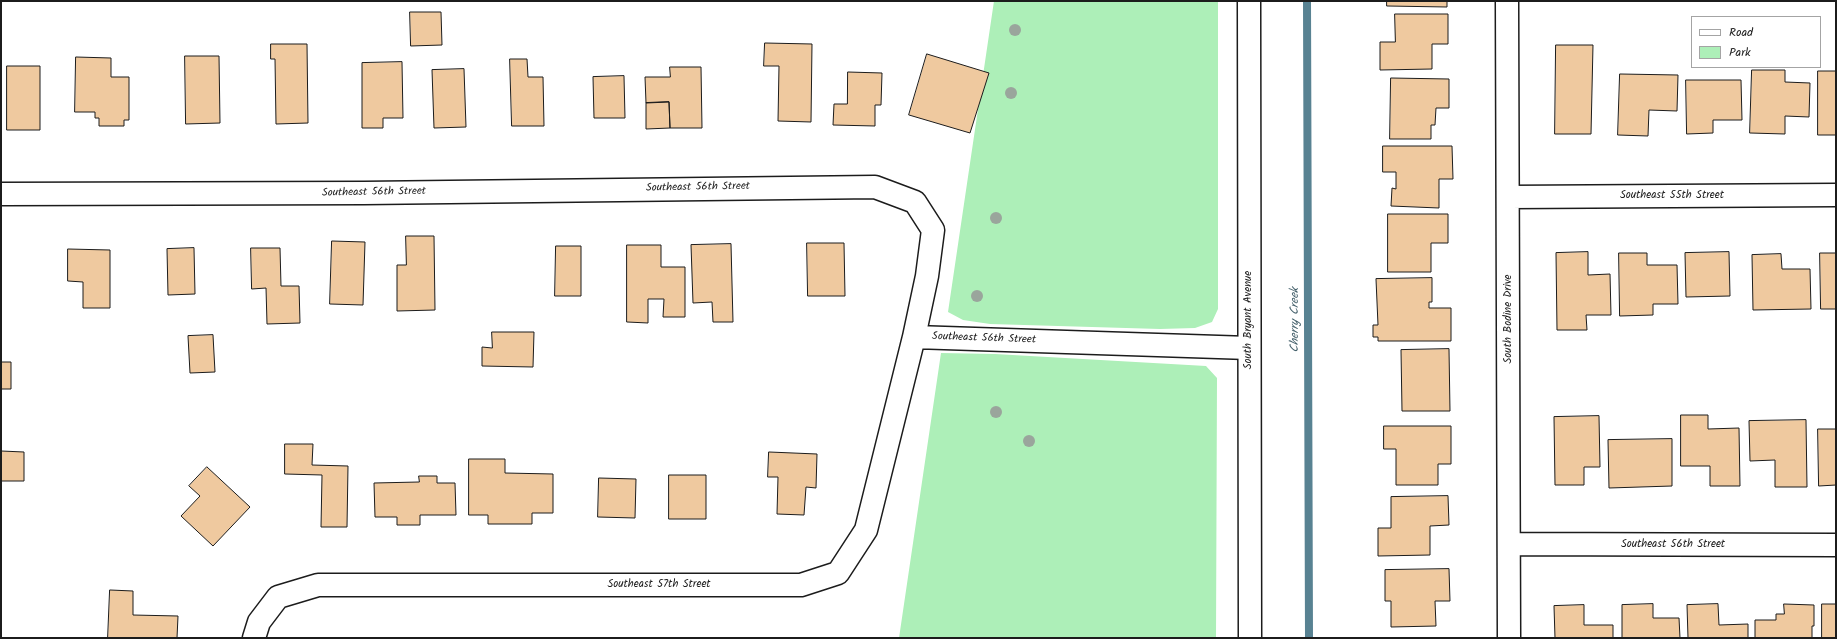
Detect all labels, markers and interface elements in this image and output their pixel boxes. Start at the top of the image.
legend [1691,16,1821,68]
text: Road [1729,23,1753,42]
text: Park [1729,43,1751,62]
street label: Southeast 56th Street [646,180,750,196]
street label: Southeast 56th Street [322,185,426,201]
street label: Southeast 55th Street [1620,189,1724,203]
street label: South Bryant Avenue [1242,271,1256,369]
street label: South Bodine Drive [1502,275,1516,363]
water label: Cherry Creek [1289,288,1303,352]
street label: Southeast 56th Street [932,331,1036,347]
street label: Southeast 56th Street [1621,538,1725,552]
street label: Southeast 57th Street [607,578,711,592]

